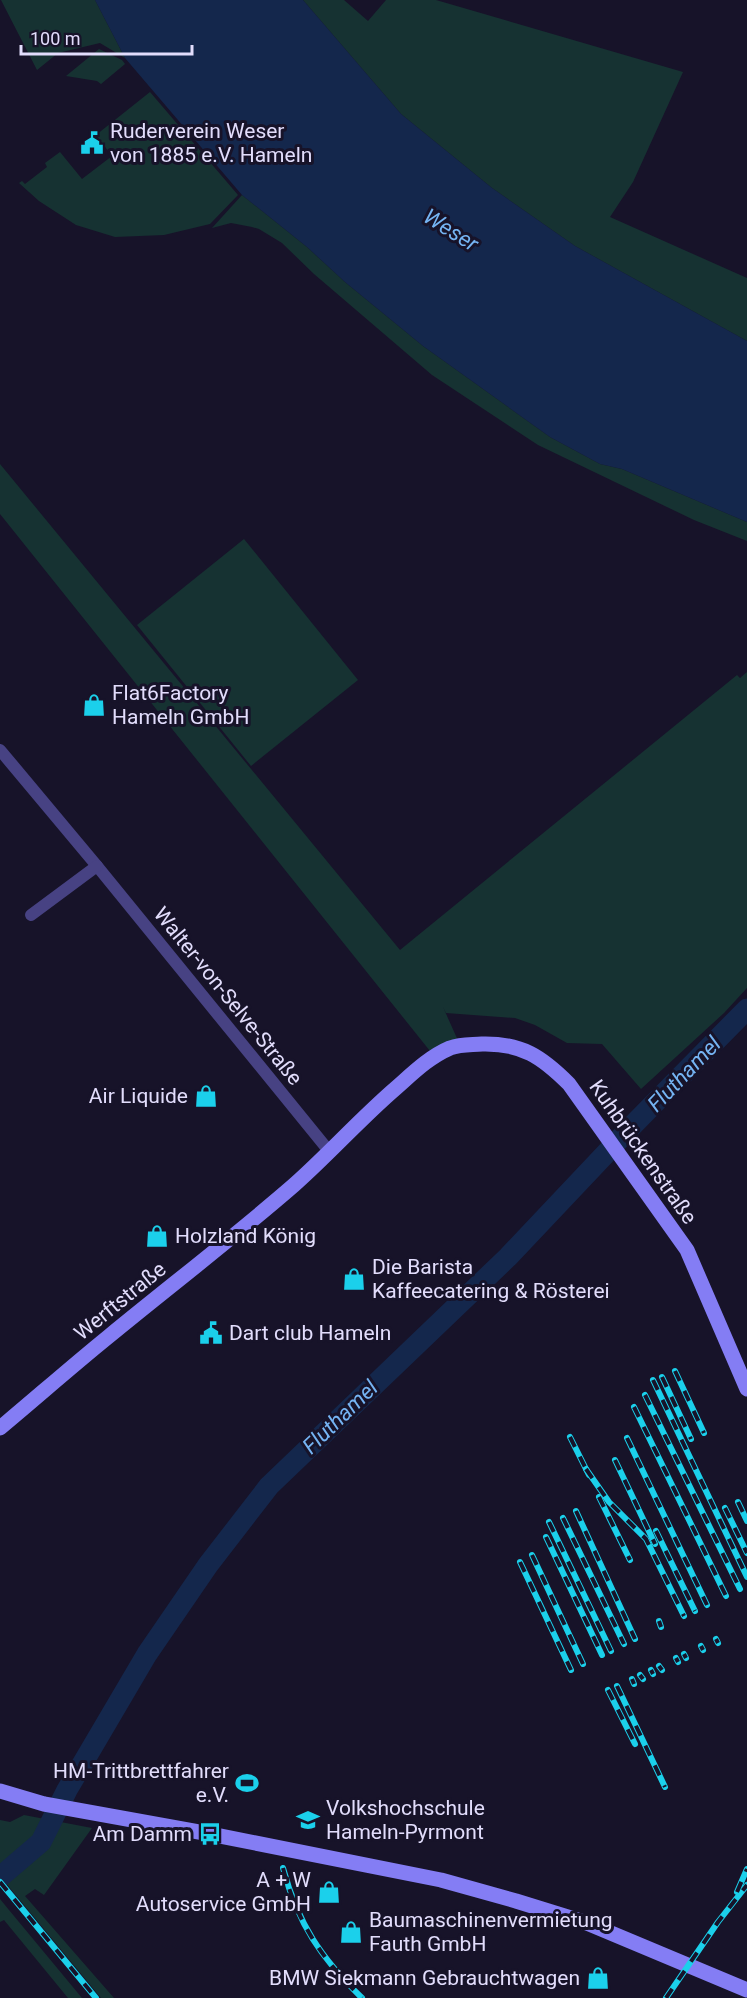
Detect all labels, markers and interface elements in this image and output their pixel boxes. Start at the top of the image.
scale bar [21,18,192,56]
text: 100 m [30,28,81,49]
place label: Ruderverein Weser von 1885 e.V. Hameln [110,119,312,167]
public building icon: Ruderverein Weser von 1885 e.V. Hameln [79,130,105,156]
water label: Weser [419,204,483,257]
place label: Flat6Factory Hameln GmbH [112,681,249,729]
shop icon: Flat6Factory Hameln GmbH [81,692,107,718]
street label: Walter-von-Selve-Straße [149,902,307,1090]
water label: Fluthamel [642,1031,726,1117]
street label: Kuhbrückenstraße [584,1075,702,1229]
shop icon: Air Liquide [193,1083,219,1109]
place label: Air Liquide [89,1084,188,1108]
shop icon: Holzland König [144,1223,170,1249]
place label: Holzland König [175,1224,316,1248]
place label: Die Barista Kaffeecatering & Rösterei [372,1255,610,1303]
street label: Werftstraße [70,1257,170,1345]
shop icon: Die Barista Kaffeecatering & Rösterei [341,1266,367,1292]
public building icon: Dart club Hameln [198,1320,224,1346]
place label: Dart club Hameln [229,1321,391,1345]
water label: Fluthamel [297,1375,383,1459]
place label: HM-Trittbrettfahrer e.V. [53,1759,229,1807]
sports icon: HM-Trittbrettfahrer e.V. [234,1770,260,1796]
place label: Volkshochschule Hameln-Pyrmont [326,1796,485,1844]
school or university icon: Volkshochschule Hameln-Pyrmont [295,1807,321,1833]
bus stop icon: Am Damm [197,1821,223,1847]
place label: Am Damm [93,1822,192,1846]
place label: A + W Autoservice GmbH [136,1868,311,1916]
shop icon: A + W Autoservice GmbH [316,1879,342,1905]
place label: Baumaschinenvermietung Fauth GmbH [369,1908,613,1956]
shop icon: Baumaschinenvermietung Fauth GmbH [338,1919,364,1945]
shop icon: BMW Siekmann Gebrauchtwagen [585,1965,611,1991]
place label: BMW Siekmann Gebrauchtwagen [269,1966,580,1990]

